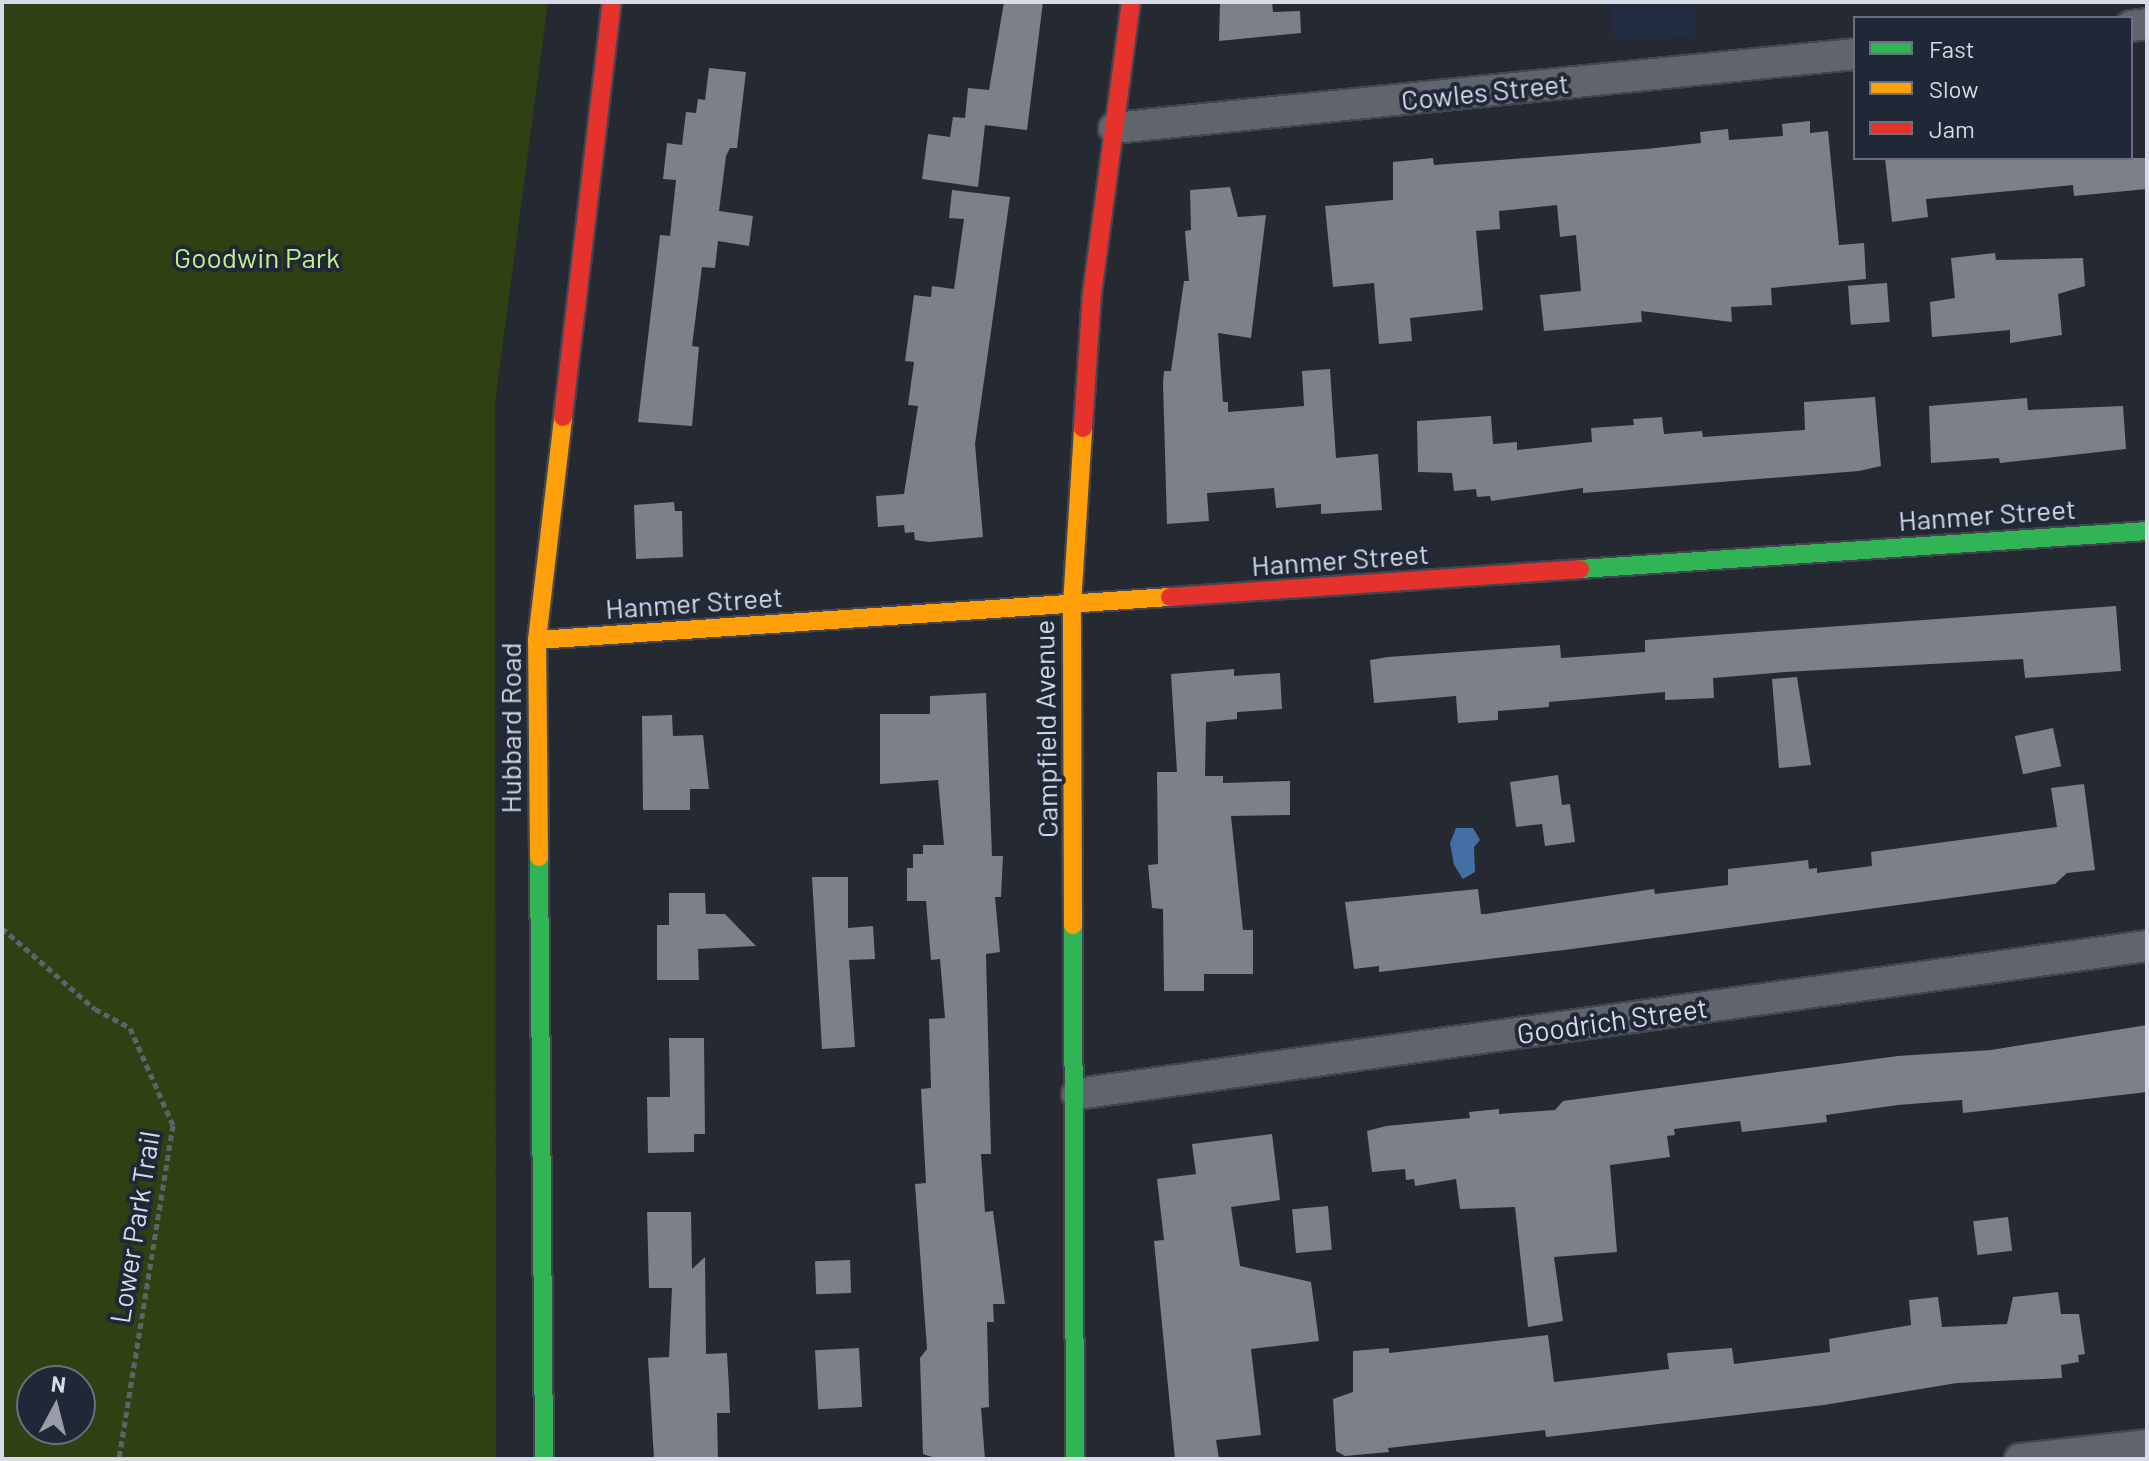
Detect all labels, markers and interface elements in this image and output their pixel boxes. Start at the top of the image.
legend [1853,16,2133,160]
text: Fast [1929,34,1974,63]
street label: Cowles Street [1399,65,1571,117]
text: Slow [1929,74,1978,103]
text: Jam [1929,114,1975,143]
park label: Goodwin Park [174,240,340,274]
street label: Hanmer Street [1897,491,2077,537]
street label: Hanmer Street [1250,536,1430,582]
street label: Hanmer Street [604,579,784,625]
street label: Campfield Avenue [1026,620,1064,838]
street label: Hubbard Road [493,642,527,814]
street label: Goodrich Street [1515,990,1709,1050]
street label: Lower Park Trail [102,1129,166,1325]
north arrow [16,1365,96,1445]
text: N [50,1369,68,1397]

